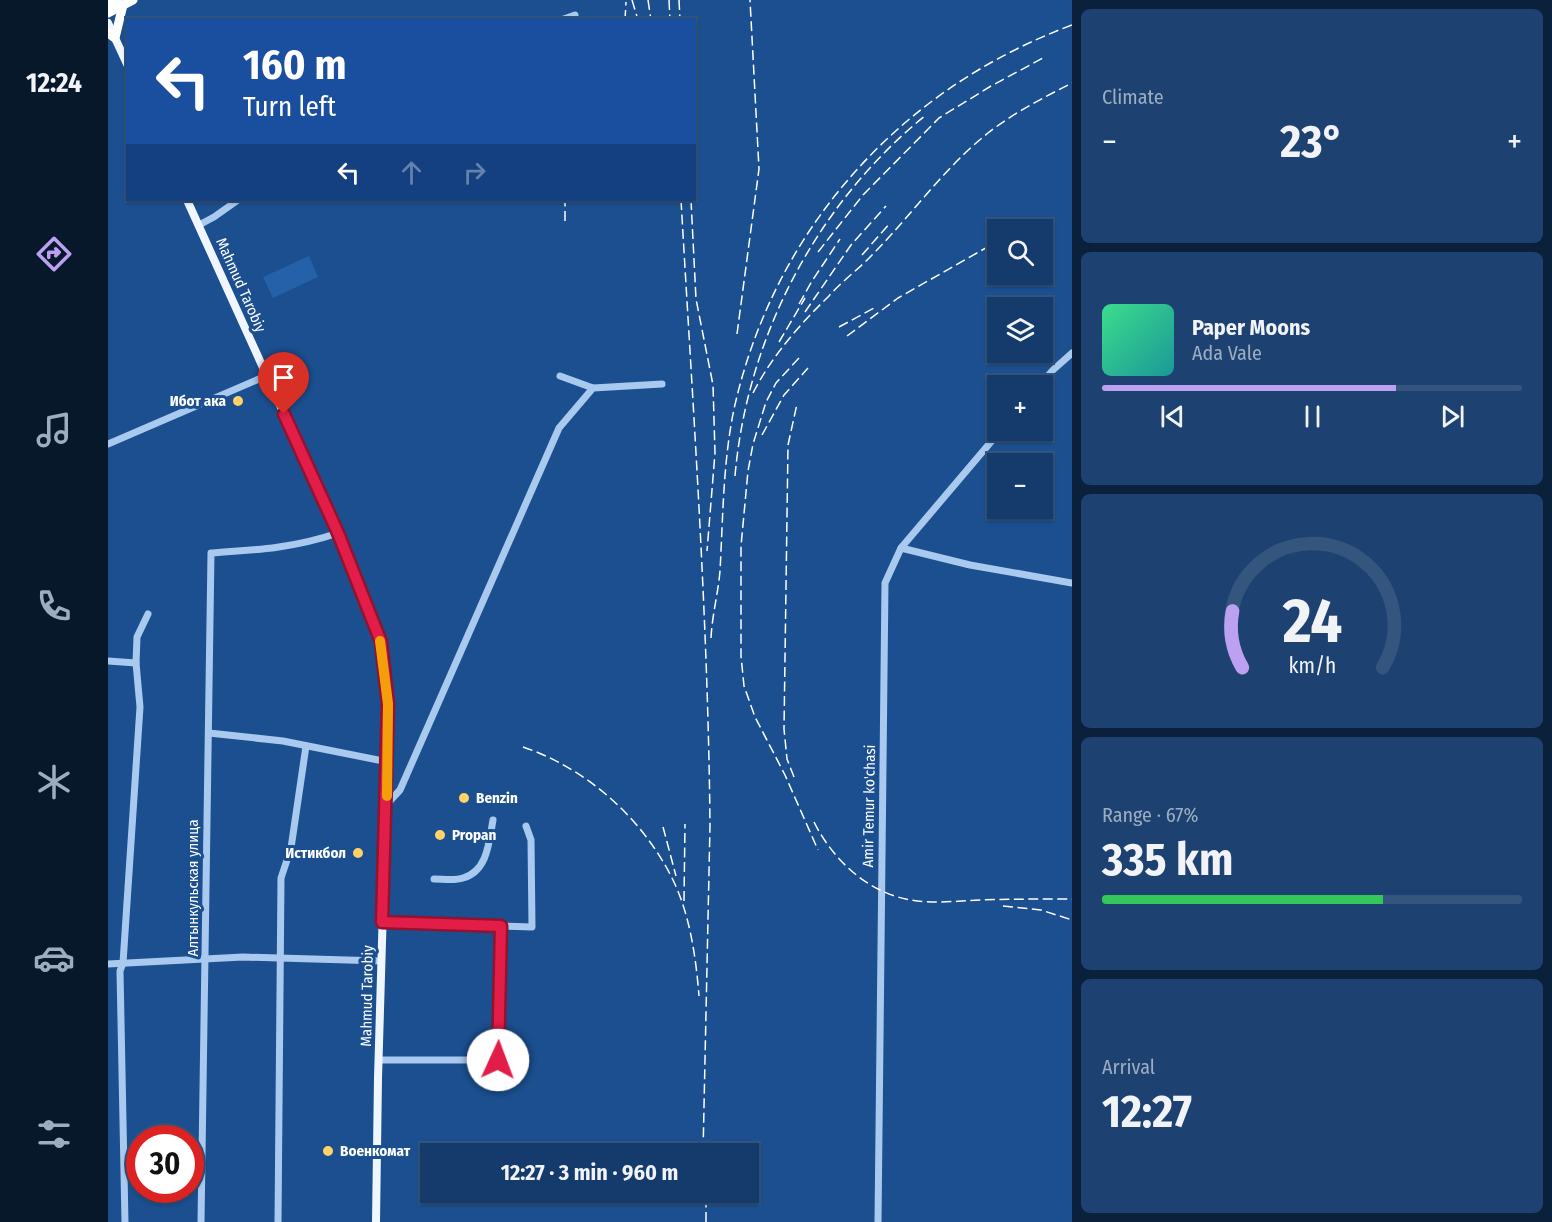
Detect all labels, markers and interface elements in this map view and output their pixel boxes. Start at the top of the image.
text: 160 m [243,40,346,90]
icon: left [144,42,222,120]
text: 12:24 [26,67,82,99]
text: Climate [1102,85,1164,109]
text: Turn left [243,91,336,123]
text: 23° [1280,115,1344,169]
text: − [1102,122,1117,162]
text: + [1507,122,1522,162]
icon: left [332,156,365,189]
icon: ahead [395,156,428,189]
icon: right [458,156,491,189]
map controls [987,219,1053,519]
button: search [987,219,1053,285]
icon: directions [33,233,75,275]
street label: Mahmud Tarobiy [212,235,270,335]
button: layers [987,297,1053,363]
text: Paper Moons [1192,314,1310,341]
text: Ada Vale [1192,341,1262,365]
pin [258,352,309,414]
icon: arrive [267,361,300,394]
button: + [987,375,1053,441]
place label: Ибот ака [170,392,227,410]
marker: Ибот ака [231,394,245,408]
icon: previous [1156,400,1189,433]
icon: pause [1296,400,1329,433]
icon: next [1436,400,1469,433]
icon: music [33,409,75,451]
button: − [987,453,1053,519]
text: 24 [1281,584,1342,659]
icon: phone [33,585,75,627]
text: km/h [1288,653,1336,679]
street label: Amir Temur ko'chasi [859,744,879,868]
icon: climate [33,761,75,803]
place label: Benzin [476,789,518,807]
marker: Benzin [457,791,471,805]
text: Range · 67% [1102,803,1198,827]
street label: Алтынкульская улица [184,820,202,957]
place label: Propan [452,826,496,844]
marker: Propan [433,828,447,842]
text: 335 km [1102,833,1233,887]
place label: Истикбол [285,844,346,862]
marker: Истикбол [351,846,365,860]
icon: car [33,937,75,979]
street label: Mahmud Tarobiy [357,945,377,1047]
position arrow [466,1028,530,1092]
text: Arrival [1102,1055,1155,1079]
text: 12:27 [1102,1085,1192,1139]
icon: filters [33,1113,75,1155]
speed limit sign: 30 [126,1125,204,1203]
place label: Военкомат [340,1142,411,1160]
marker: Военкомат [321,1144,335,1158]
text: 12:27 · 3 min · 960 m [501,1159,678,1186]

